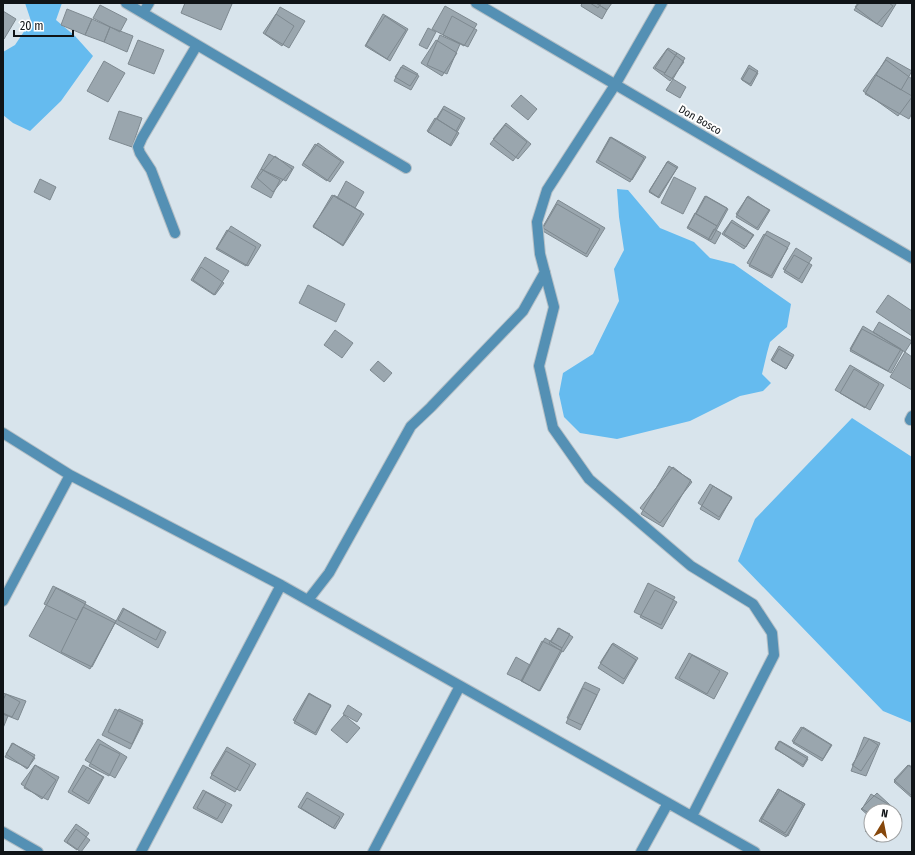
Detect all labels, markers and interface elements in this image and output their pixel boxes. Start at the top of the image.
scale bar [14,12,73,38]
text: 20 m [20,19,44,33]
street label: Don Bosco [676,103,724,138]
north arrow [863,803,903,843]
text: N [880,807,889,821]

